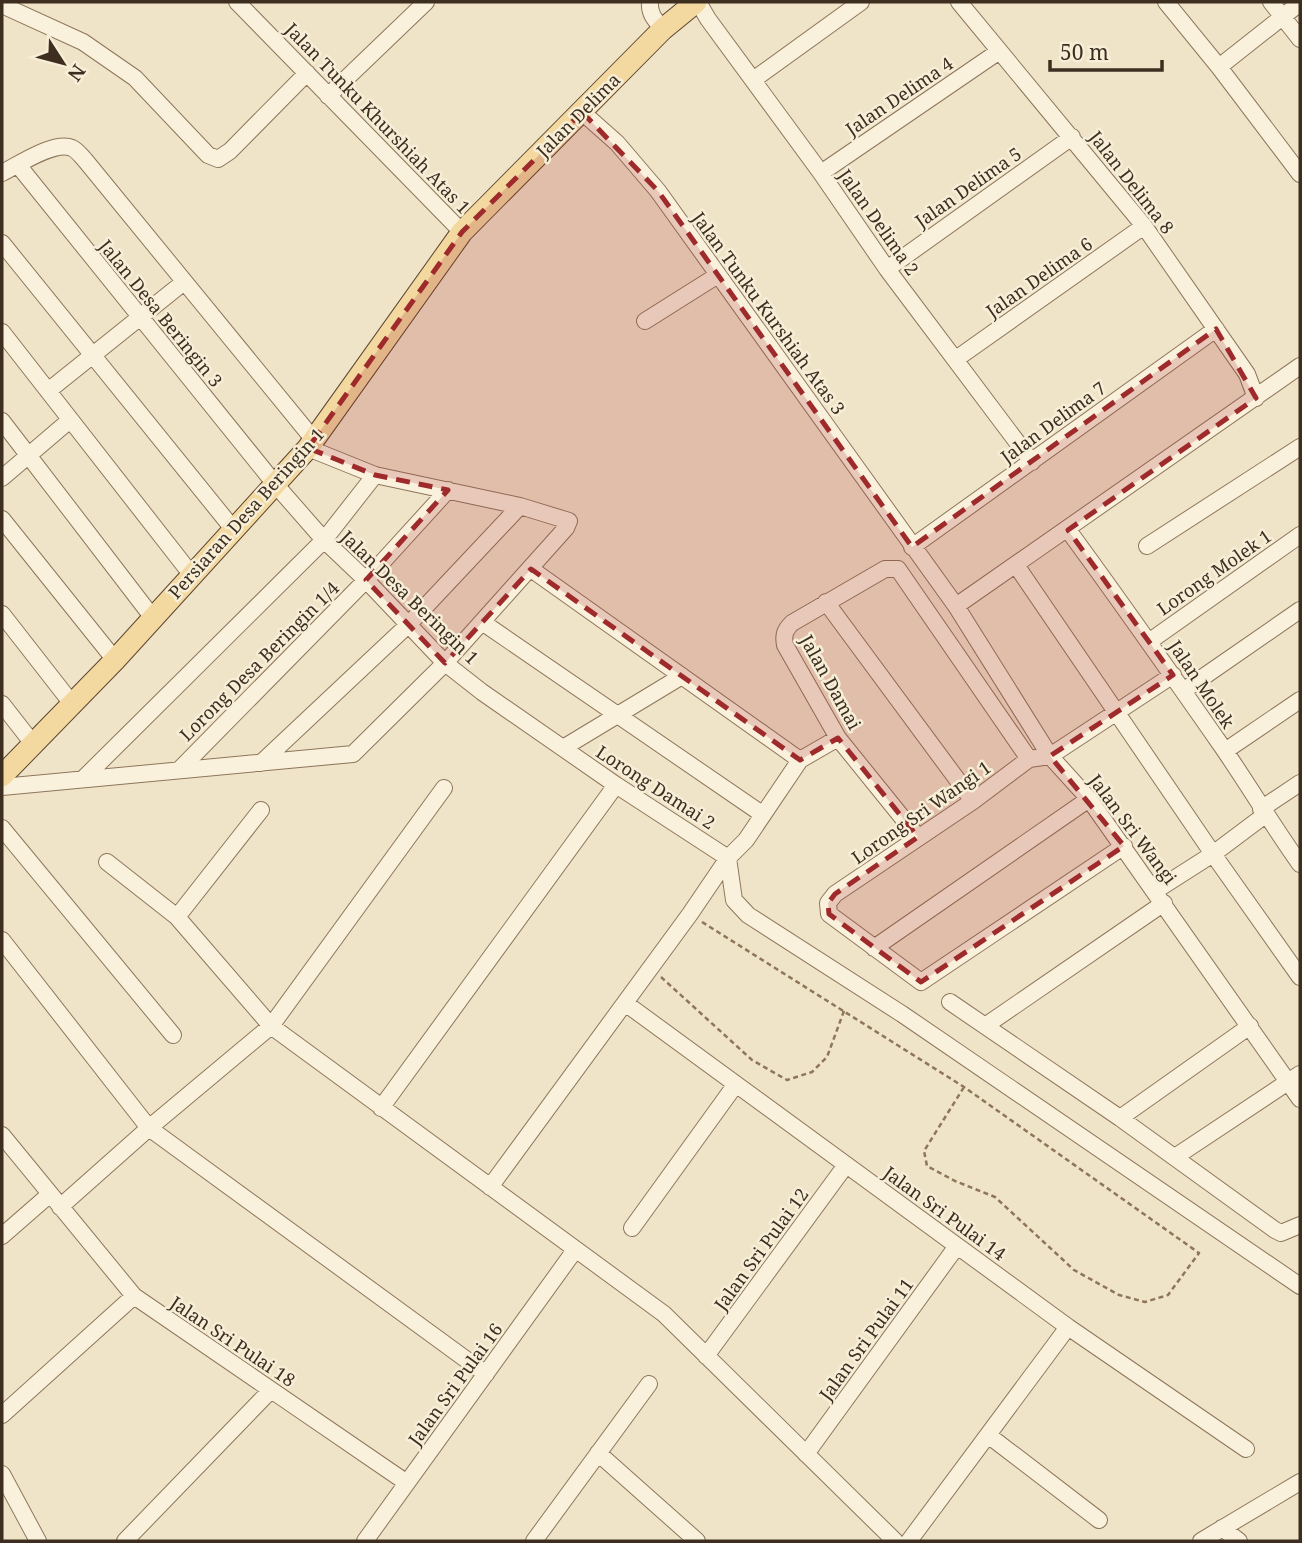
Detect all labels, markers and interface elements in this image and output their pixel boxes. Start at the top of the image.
street label: Jalan Tunku Khurshiah Atas 1 [279,17,476,219]
north arrow [28,28,98,98]
scale bar [1050,28,1162,72]
text: 50 m [1060,38,1109,66]
street label: Jalan Delima 4 [840,51,957,141]
text: N [62,59,92,87]
street label: Jalan Delima [530,68,625,163]
street label: Jalan Delima 8 [1084,125,1180,238]
street label: Jalan Delima 5 [909,141,1026,233]
street label: Jalan Delima 2 [833,163,925,280]
street label: Jalan Tunku Kurshiah Atas 3 [687,206,851,419]
street label: Jalan Delima 6 [980,231,1097,323]
street label: Jalan Desa Beringin 3 [93,233,228,392]
street label: Jalan Delima 7 [995,376,1110,469]
street label: Persiaran Desa Beringin 1 [163,422,329,604]
street label: Jalan Desa Beringin 1 [335,524,484,669]
street label: Lorong Molek 1 [1152,524,1276,620]
street label: Lorong Desa Beringin 1/4 [174,576,344,746]
street label: Jalan Damai [795,630,867,734]
street label: Jalan Molek [1163,634,1241,733]
street label: Lorong Damai 2 [592,740,720,834]
street label: Lorong Sri Wangi 1 [847,755,995,869]
street label: Jalan Sri Wangi [1083,768,1182,889]
street label: Jalan Sri Pulai 14 [878,1160,1011,1266]
street label: Jalan Sri Pulai 12 [708,1183,814,1316]
street label: Jalan Sri Pulai 11 [813,1273,919,1406]
street label: Jalan Sri Pulai 18 [165,1290,300,1392]
street label: Jalan Sri Pulai 16 [402,1318,508,1451]

